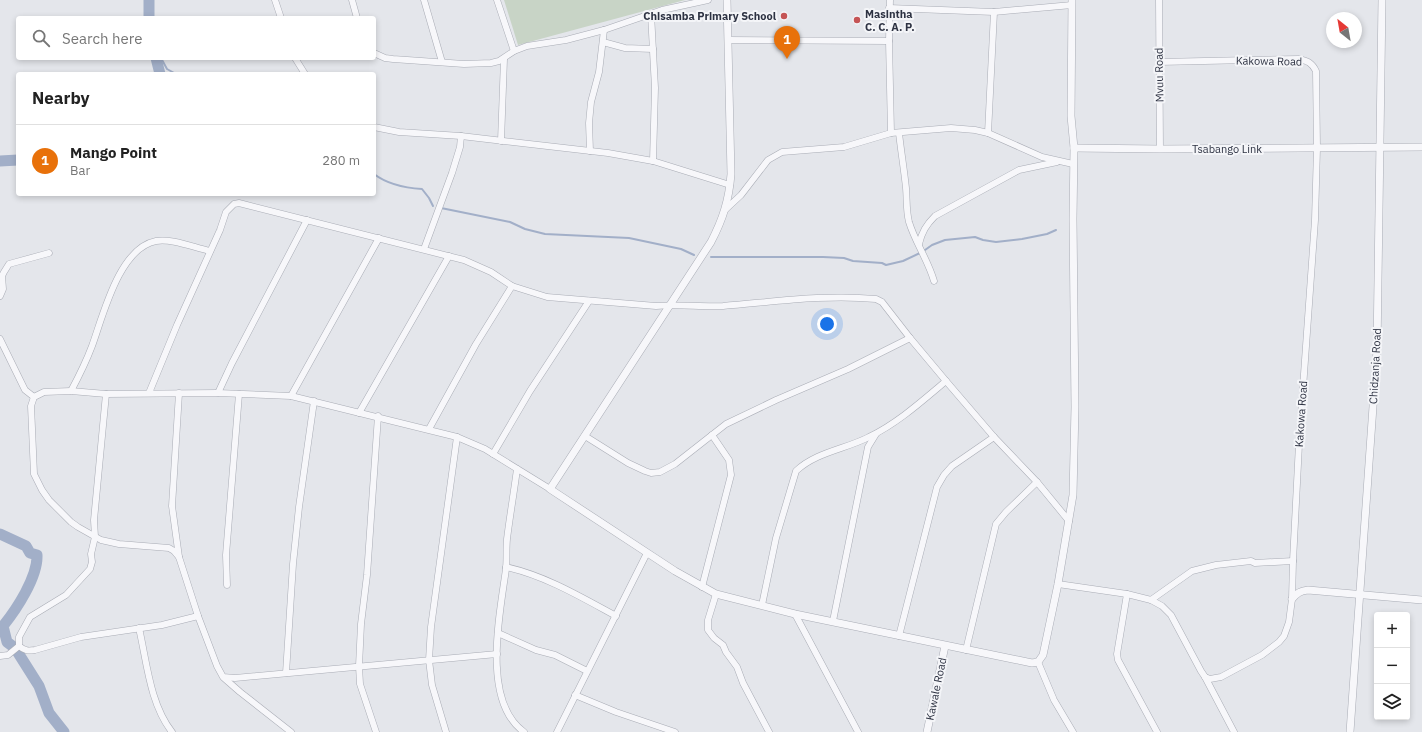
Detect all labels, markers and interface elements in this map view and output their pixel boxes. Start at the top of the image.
place label: Masintha C. C. A. P. [865,7,915,34]
place label: Chisamba Primary School [643,9,777,23]
marker: Chisamba Primary School [779,11,789,21]
north arrow [1326,12,1362,48]
marker: Masintha C. C. A. P. [852,15,862,25]
search box [16,16,376,60]
pin: 1 [774,26,800,59]
icon: search [30,27,52,49]
text: Search here [62,29,142,48]
street label: Mvuu Road [1152,48,1166,102]
street label: Kakowa Road [1236,53,1302,69]
text: Nearby [32,87,90,109]
street label: Tsabango Link [1192,142,1262,156]
text: Mango Point [70,143,157,162]
text: 1 [41,152,49,169]
text: 280 m [322,152,360,169]
text: Bar [70,162,90,179]
your location [817,314,837,334]
street label: Chidzanja Road [1366,328,1384,404]
street label: Kakowa Road [1292,380,1310,448]
map controls [1374,612,1410,720]
button: + [1374,612,1410,648]
button: − [1374,648,1410,684]
street label: Kawale Road [923,656,949,722]
button: layers [1374,684,1410,720]

